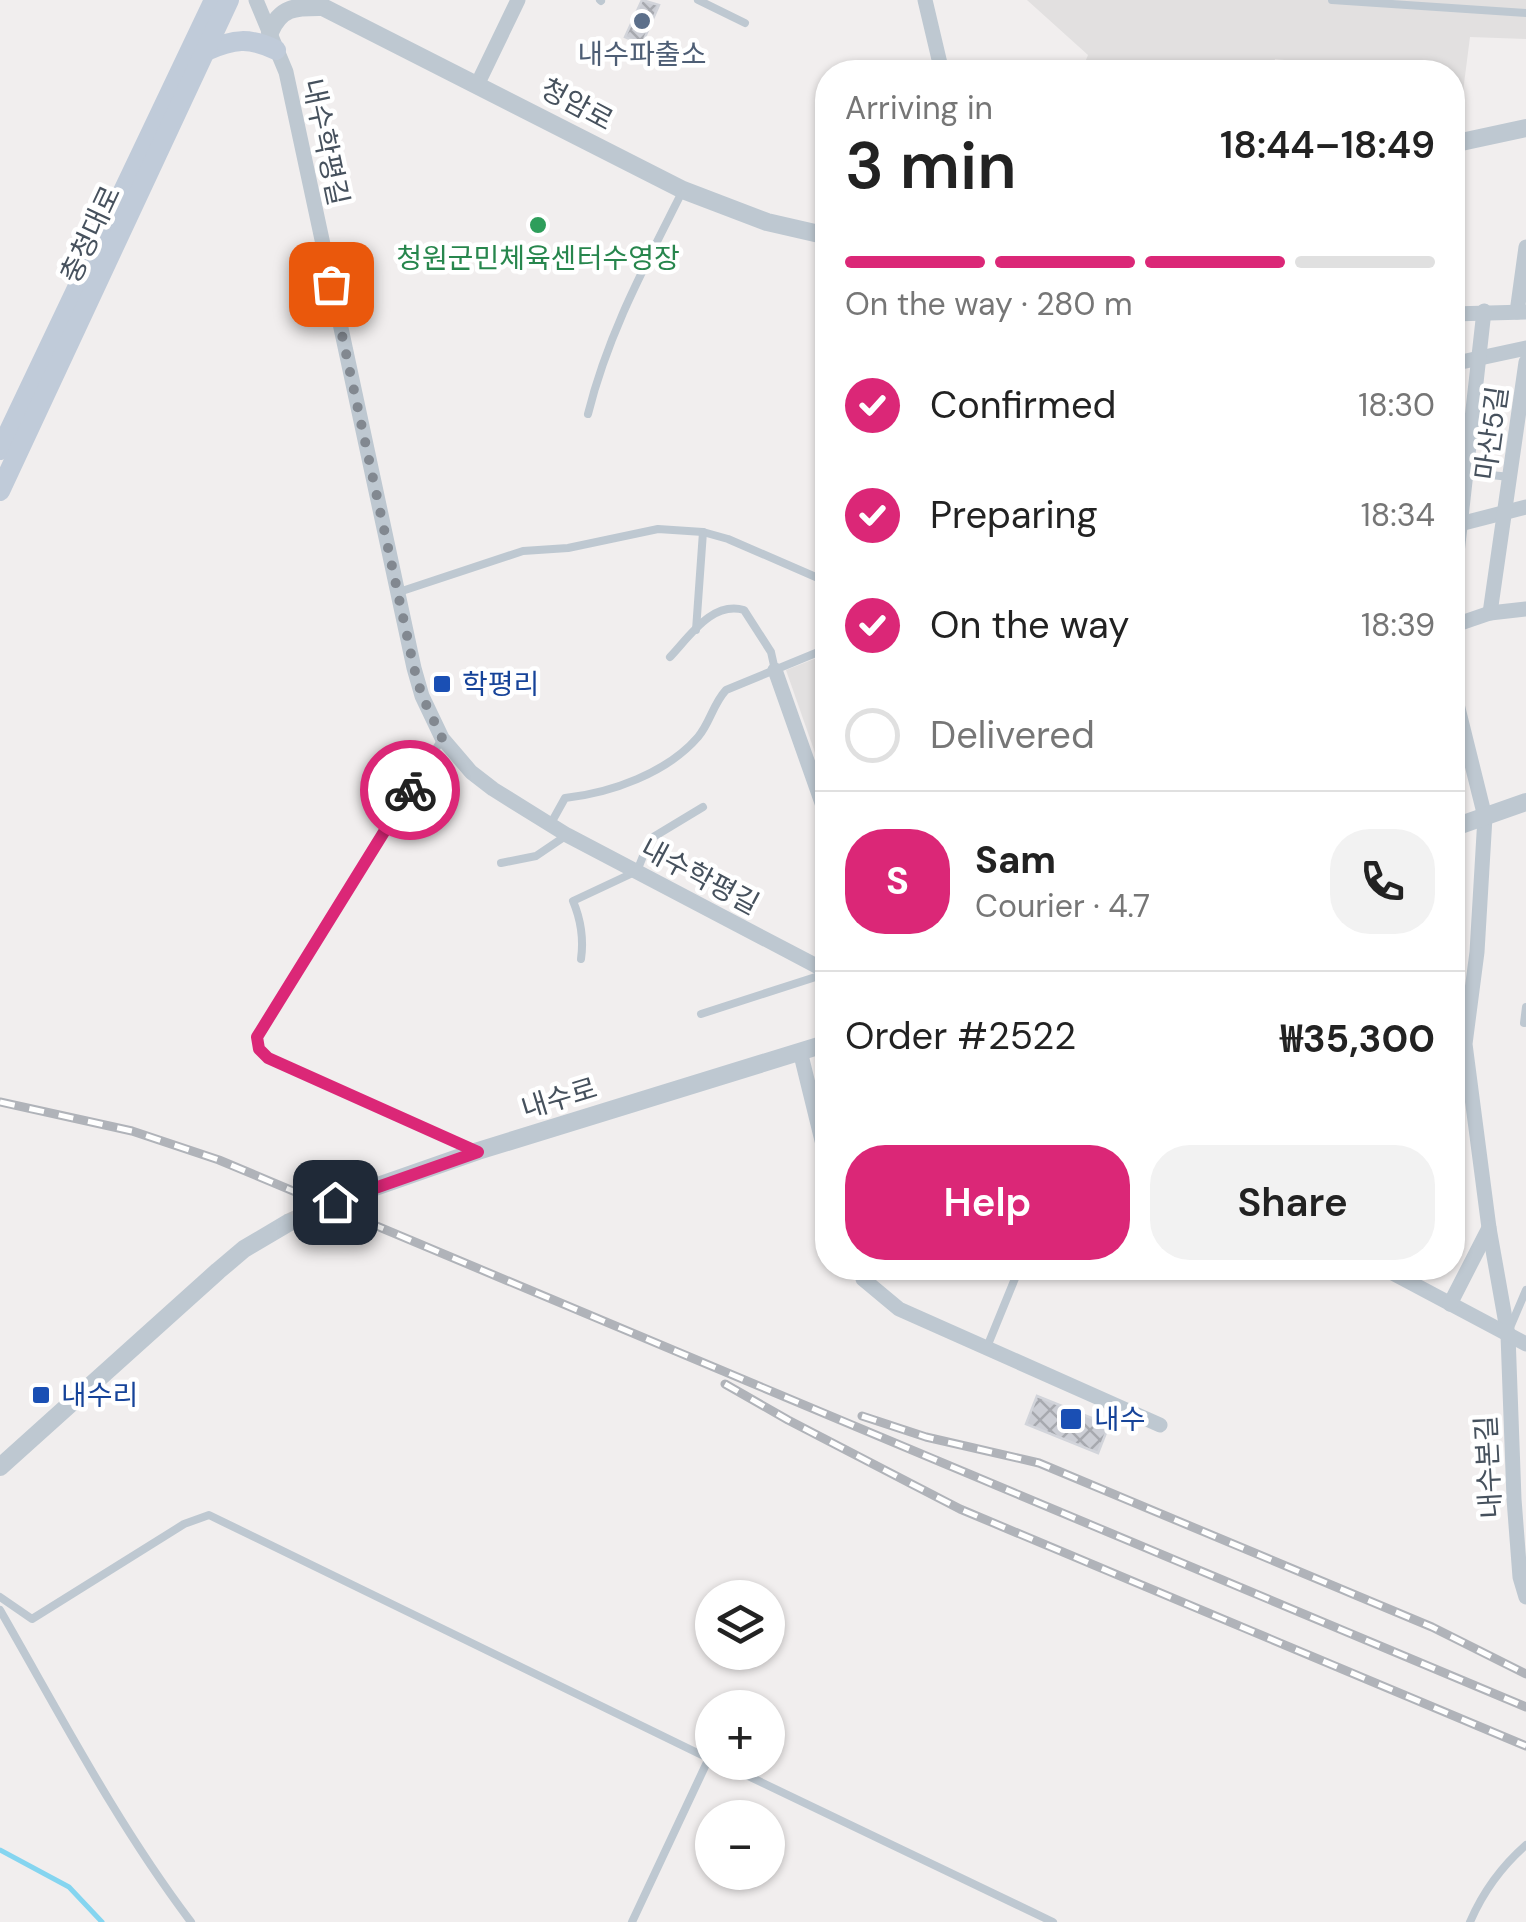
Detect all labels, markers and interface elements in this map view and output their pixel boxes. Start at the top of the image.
marker: 내수파출소 [631,10,653,32]
place label: 내수파출소 [578,36,706,73]
street label: 청암로 [534,70,620,139]
street label: 내수학평길 [294,75,357,209]
text: Arriving in [845,87,993,129]
text: 18:44–18:49 [1220,120,1435,170]
text: 3 min [845,124,1016,208]
street label: 충청대로 [52,180,129,289]
marker: 청원군민체육센터수영장 [527,214,549,236]
place label: 청원군민체육센터수영장 [396,240,680,277]
pin [289,242,374,327]
icon: bag [304,257,359,312]
text: On the way · 280 m [845,283,1132,325]
icon: check [845,378,900,433]
text: Confirmed [930,380,1116,430]
text: 18:30 [1358,384,1435,426]
street label: 마산5길 [1467,384,1516,482]
icon: check [845,488,900,543]
text: Preparing [930,490,1098,540]
text: 18:34 [1361,494,1435,536]
icon: check [845,598,900,653]
text: On the way [930,600,1129,650]
text: 18:39 [1361,604,1435,646]
place label: 학평리 [462,666,539,703]
marker: 학평리 [431,673,453,695]
text: Delivered [930,710,1095,760]
courier [360,740,460,840]
icon: bike [383,763,438,818]
button: phone [1330,829,1435,934]
street label: 내수학평길 [634,830,765,923]
text: Sam [975,835,1056,885]
text: S [886,856,909,906]
text: Courier · 4.7 [975,885,1150,927]
text: Order #2522 [845,1011,1076,1061]
text: ₩35,300 [1280,1014,1435,1064]
street label: 내수로 [517,1069,602,1127]
button: Help [845,1145,1130,1260]
button: Share [1150,1145,1435,1260]
pin [293,1160,378,1245]
icon: home [308,1175,363,1230]
place label: 내수리 [61,1377,138,1414]
marker: 내수리 [30,1384,52,1406]
place label: 내수 [1094,1401,1146,1438]
marker: 내수 [1058,1406,1084,1432]
street label: 내수본길 [1467,1415,1510,1519]
map controls [695,1580,785,1890]
button: layers [695,1580,785,1670]
button: + [695,1690,785,1780]
button: − [695,1800,785,1890]

